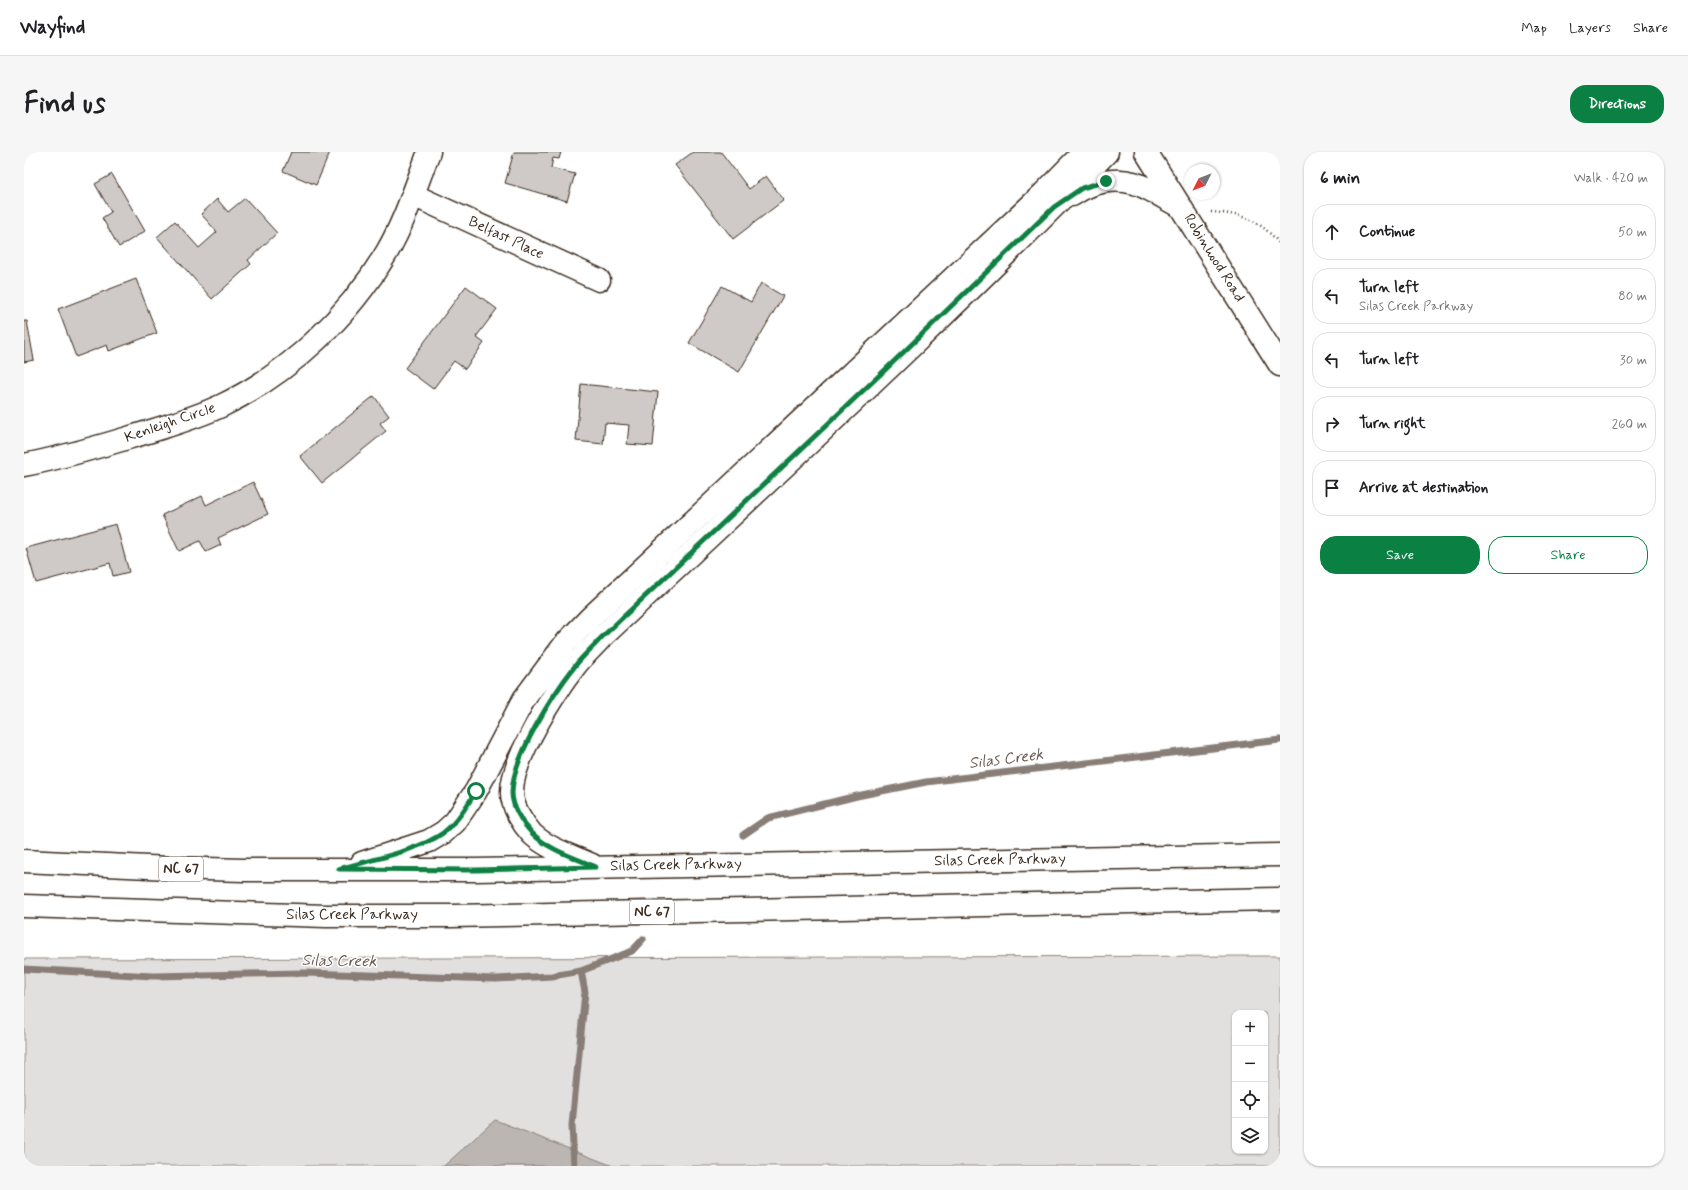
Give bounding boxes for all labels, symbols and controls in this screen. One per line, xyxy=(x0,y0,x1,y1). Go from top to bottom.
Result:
text: Wayfind xyxy=(20,15,85,40)
text: Map xyxy=(1521,19,1547,37)
text: Layers xyxy=(1569,19,1611,37)
text: Share xyxy=(1633,19,1668,37)
button: Directions xyxy=(1570,85,1664,123)
text: Find us xyxy=(24,86,105,123)
north arrow xyxy=(1184,164,1220,200)
text: 6 min xyxy=(1320,167,1360,189)
text: Walk · 420 m xyxy=(1574,170,1648,187)
route end xyxy=(1097,172,1115,190)
street label: Robinhood Road xyxy=(1179,210,1249,306)
street label: Belfast Place xyxy=(465,212,547,264)
icon: ahead xyxy=(1321,221,1343,243)
text: Continue xyxy=(1359,222,1415,242)
text: 50 m xyxy=(1618,224,1647,241)
text: Turn left xyxy=(1359,278,1419,298)
icon: left xyxy=(1321,285,1343,307)
text: 80 m xyxy=(1618,288,1647,305)
text: Silas Creek Parkway xyxy=(1359,298,1473,315)
icon: left xyxy=(1321,349,1343,371)
text: Turn left xyxy=(1359,350,1419,370)
text: 30 m xyxy=(1620,352,1647,369)
street label: Kenleigh Circle xyxy=(122,398,218,448)
icon: right xyxy=(1321,413,1343,435)
text: Turn right xyxy=(1359,414,1426,434)
text: 260 m xyxy=(1612,416,1647,433)
icon: arrive xyxy=(1321,477,1343,499)
text: Arrive at destination xyxy=(1359,478,1488,498)
button: Save xyxy=(1320,536,1480,574)
button: Share xyxy=(1488,536,1648,574)
water label: Silas Creek xyxy=(968,744,1044,774)
route start xyxy=(467,782,485,800)
street label: Silas Creek Parkway xyxy=(934,849,1066,871)
street label: Silas Creek Parkway xyxy=(610,854,742,876)
road number: NC 67 xyxy=(159,857,203,881)
road number: NC 67 xyxy=(630,900,674,924)
street label: Silas Creek Parkway xyxy=(286,905,418,925)
water label: Silas Creek xyxy=(301,950,377,972)
map controls xyxy=(1232,1010,1268,1154)
button: + xyxy=(1232,1010,1268,1046)
button: − xyxy=(1232,1046,1268,1082)
button: locate xyxy=(1232,1082,1268,1118)
button: layers xyxy=(1232,1118,1268,1154)

